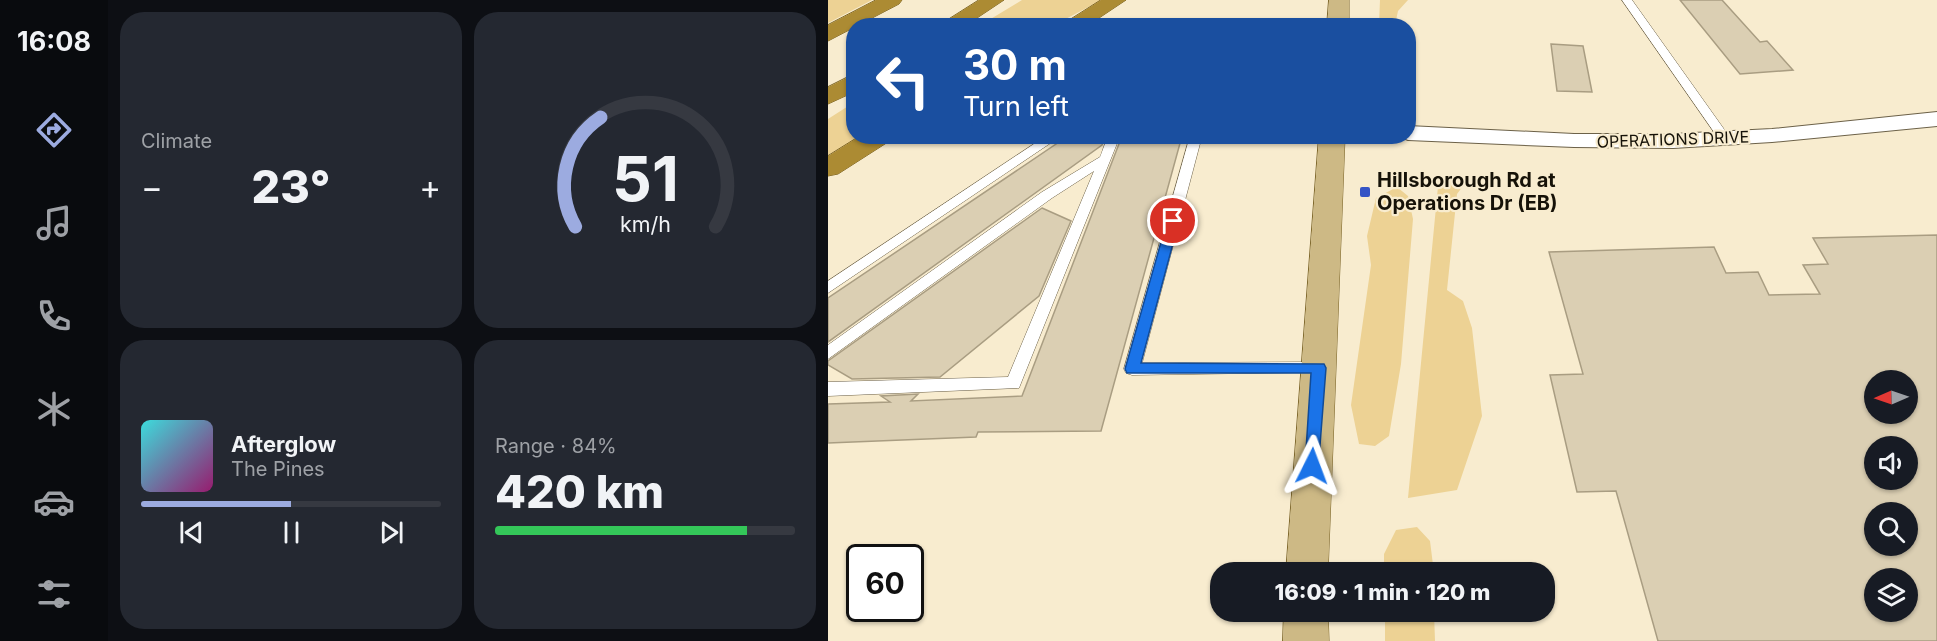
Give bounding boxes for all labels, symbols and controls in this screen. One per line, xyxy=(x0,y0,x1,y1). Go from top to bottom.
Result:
text: 16:08 xyxy=(17,25,91,58)
text: 30 m xyxy=(963,39,1067,90)
icon: left xyxy=(864,42,942,120)
text: Turn left xyxy=(963,90,1069,123)
icon: directions xyxy=(33,109,75,151)
street label: OPERATIONS DRIVE xyxy=(1596,126,1750,152)
text: Climate xyxy=(141,129,212,153)
text: 51 xyxy=(612,141,678,216)
text: 23° xyxy=(252,159,330,214)
text: − xyxy=(141,167,163,207)
text: + xyxy=(419,167,441,207)
place label: Hillsborough Rd at Operations Dr (EB) xyxy=(1377,168,1558,215)
marker: Hillsborough Rd at Operations Dr (EB) xyxy=(1358,185,1372,199)
pin xyxy=(1147,195,1198,246)
icon: music xyxy=(33,202,75,244)
icon: arrive xyxy=(1156,204,1189,237)
text: km/h xyxy=(620,211,670,237)
icon: phone xyxy=(33,295,75,337)
north arrow xyxy=(1864,370,1918,424)
map controls xyxy=(1864,370,1918,622)
icon: climate xyxy=(33,388,75,430)
text: Afterglow xyxy=(231,431,336,457)
text: Range · 84% xyxy=(495,434,617,458)
position arrow xyxy=(1280,434,1344,498)
button: sound xyxy=(1864,436,1918,490)
text: The Pines xyxy=(231,457,325,481)
text: 420 km xyxy=(495,464,664,519)
icon: car xyxy=(33,481,75,523)
button: search xyxy=(1864,502,1918,556)
icon: previous xyxy=(175,516,208,549)
icon: pause xyxy=(275,516,308,549)
icon: next xyxy=(375,516,408,549)
speed limit sign: 60 xyxy=(846,544,924,622)
button: layers xyxy=(1864,568,1918,622)
icon: filters xyxy=(33,573,75,615)
text: 16:09 · 1 min · 120 m xyxy=(1275,579,1490,605)

